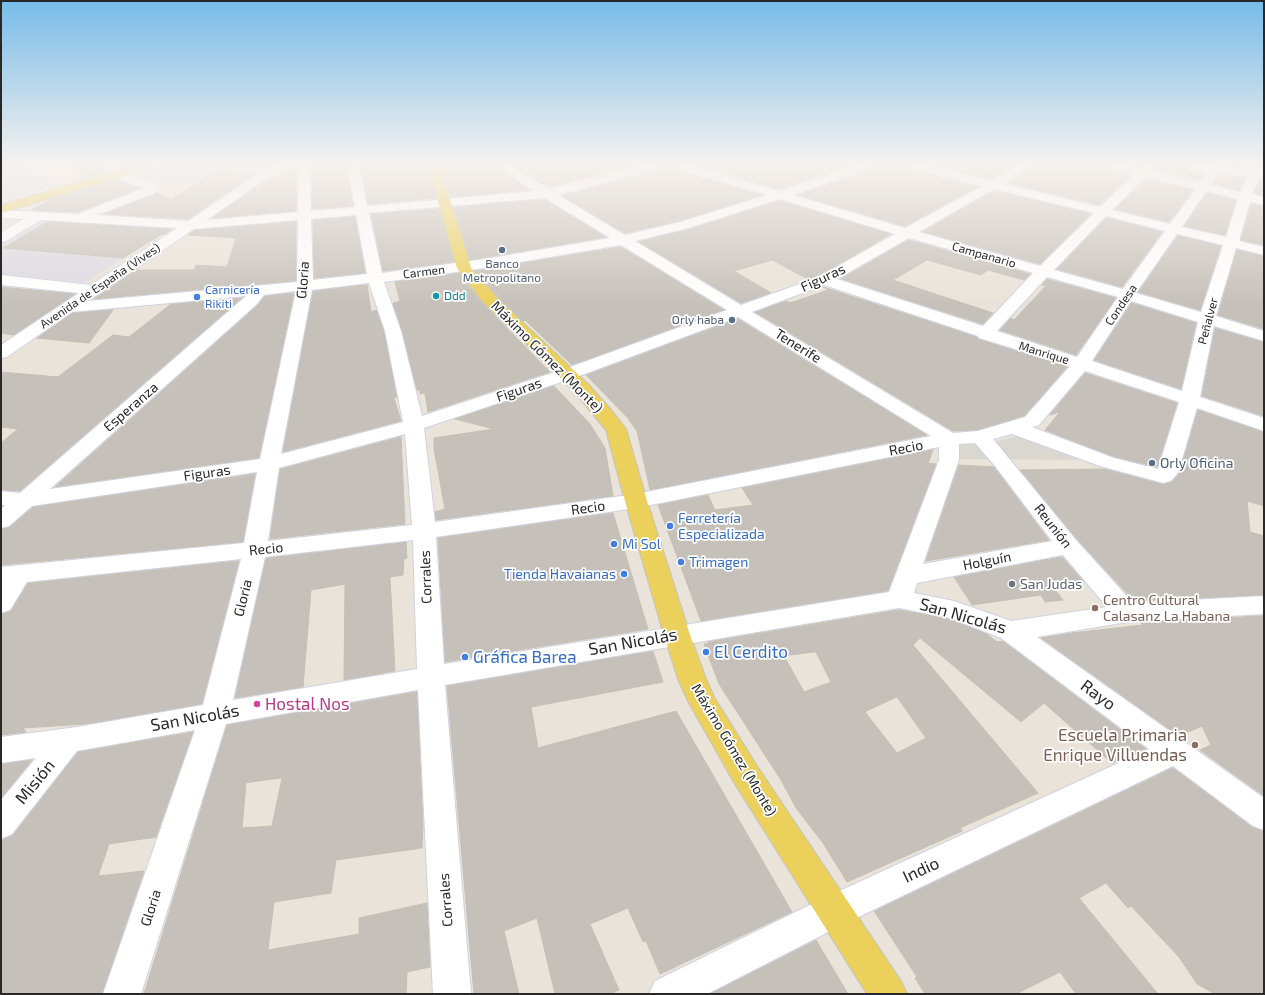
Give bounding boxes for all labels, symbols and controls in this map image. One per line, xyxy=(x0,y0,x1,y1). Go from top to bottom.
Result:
street label: Campanario xyxy=(950,239,1018,271)
street label: Avenida de España (Vives) xyxy=(37,240,163,332)
marker: Banco Metropolitano xyxy=(497,245,507,255)
place label: Banco Metropolitano xyxy=(463,257,541,285)
street label: Figuras xyxy=(798,260,848,296)
street label: Gloria xyxy=(293,261,313,299)
street label: Carmen xyxy=(402,262,446,282)
street label: Condesa xyxy=(1102,282,1140,328)
place label: Carnicería Rikiti xyxy=(205,283,260,311)
place label: Ddd xyxy=(444,289,466,303)
marker: Ddd xyxy=(431,291,441,301)
marker: Carnicería Rikiti xyxy=(192,292,202,302)
street label: Peñalver xyxy=(1195,296,1221,346)
street label: Máximo Gómez (Monte) xyxy=(488,298,606,416)
place label: Orly haba xyxy=(672,313,724,327)
marker: Orly haba xyxy=(727,315,737,325)
street label: Tenerife xyxy=(772,325,824,367)
street label: Manrique xyxy=(1017,339,1071,367)
street label: Figuras xyxy=(494,374,544,406)
street label: Esperanza xyxy=(100,379,162,435)
street label: Recio xyxy=(888,436,924,460)
place label: Orly Oficina xyxy=(1160,455,1233,471)
marker: Orly Oficina xyxy=(1147,458,1157,468)
street label: Figuras xyxy=(182,461,232,485)
street label: Recio xyxy=(570,497,606,519)
street label: Reunión xyxy=(1030,500,1076,552)
place label: Ferretería Especializada xyxy=(678,510,765,542)
marker: Ferretería Especializada xyxy=(665,521,675,531)
place label: Mi Sol xyxy=(622,536,661,552)
street label: Recio xyxy=(248,539,284,559)
marker: Mi Sol xyxy=(609,539,619,549)
street label: Holguín xyxy=(961,548,1013,574)
street label: Corrales xyxy=(417,550,435,604)
place label: Trimagen xyxy=(689,554,748,570)
marker: Trimagen xyxy=(676,557,686,567)
place label: Tienda Havaianas xyxy=(504,566,616,582)
marker: Tienda Havaianas xyxy=(619,569,629,579)
place label: San Judas xyxy=(1020,576,1082,592)
street label: Gloria xyxy=(230,578,256,618)
marker: San Judas xyxy=(1007,579,1017,589)
place label: Centro Cultural Calasanz La Habana xyxy=(1103,592,1230,624)
street label: San Nicolás xyxy=(917,594,1009,638)
marker: Centro Cultural Calasanz La Habana xyxy=(1090,603,1100,613)
street label: San Nicolás xyxy=(587,624,679,660)
place label: El Cerdito xyxy=(714,642,788,662)
place label: Gráfica Barea xyxy=(473,647,576,667)
marker: El Cerdito xyxy=(701,647,711,657)
marker: Gráfica Barea xyxy=(460,652,470,662)
street label: Rayo xyxy=(1076,675,1120,715)
street label: Máximo Gómez (Monte) xyxy=(688,681,780,819)
place label: Hostal Nos xyxy=(265,694,350,714)
marker: Hostal Nos xyxy=(252,699,262,709)
street label: San Nicolás xyxy=(149,700,241,736)
place label: Escuela Primaria Enrique Villuendas xyxy=(1043,725,1187,765)
marker: Escuela Primaria Enrique Villuendas xyxy=(1190,740,1200,750)
street label: Misión xyxy=(11,756,59,808)
street label: Indio xyxy=(899,853,943,887)
street label: Corrales xyxy=(436,873,456,927)
street label: Gloria xyxy=(137,887,165,929)

